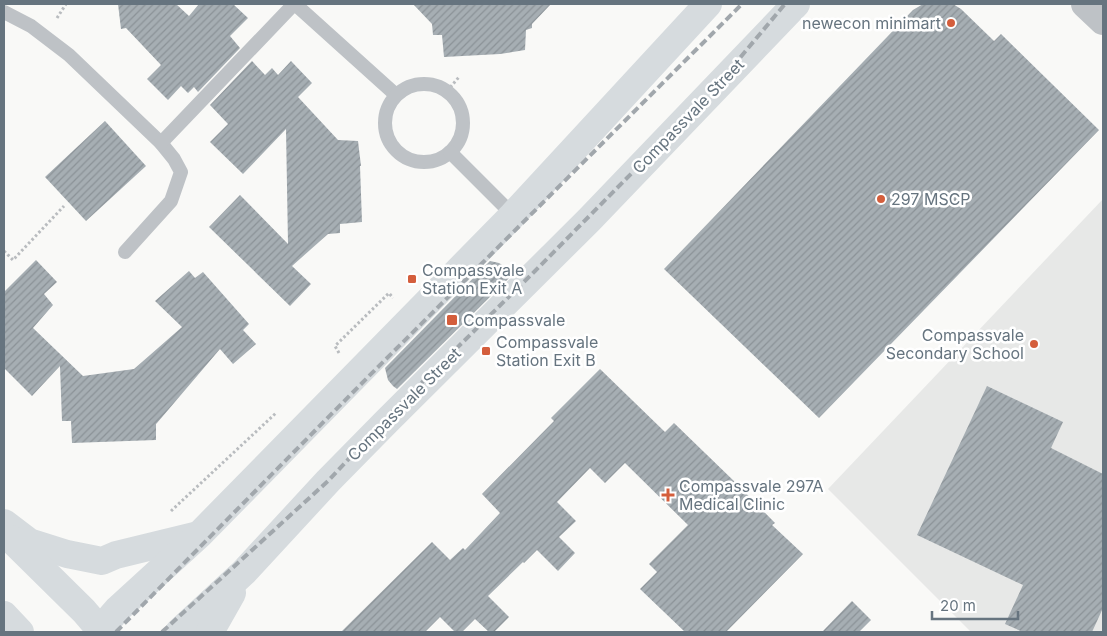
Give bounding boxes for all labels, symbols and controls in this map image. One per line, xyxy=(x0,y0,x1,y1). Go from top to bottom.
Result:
place label: newecon minimart xyxy=(802,13,941,33)
marker: newecon minimart xyxy=(945,17,957,29)
street label: Compassvale Street xyxy=(628,54,748,178)
place label: 297 MSCP xyxy=(891,189,971,209)
marker: 297 MSCP xyxy=(875,193,887,205)
place label: Compassvale Station Exit A xyxy=(422,260,524,298)
marker: Compassvale Station Exit A xyxy=(406,273,418,285)
place label: Compassvale xyxy=(463,310,565,330)
marker: Compassvale xyxy=(445,313,459,327)
place label: Compassvale Secondary School xyxy=(886,325,1024,363)
place label: Compassvale Station Exit B xyxy=(496,332,598,370)
marker: Compassvale Secondary School xyxy=(1028,338,1040,350)
street label: Compassvale Street xyxy=(343,343,465,465)
marker: Compassvale Station Exit B xyxy=(480,345,492,357)
place label: Compassvale 297A Medical Clinic xyxy=(679,476,823,514)
marker: Compassvale 297A Medical Clinic xyxy=(661,488,675,502)
scale bar xyxy=(932,588,1018,620)
text: 20 m xyxy=(940,596,976,615)

